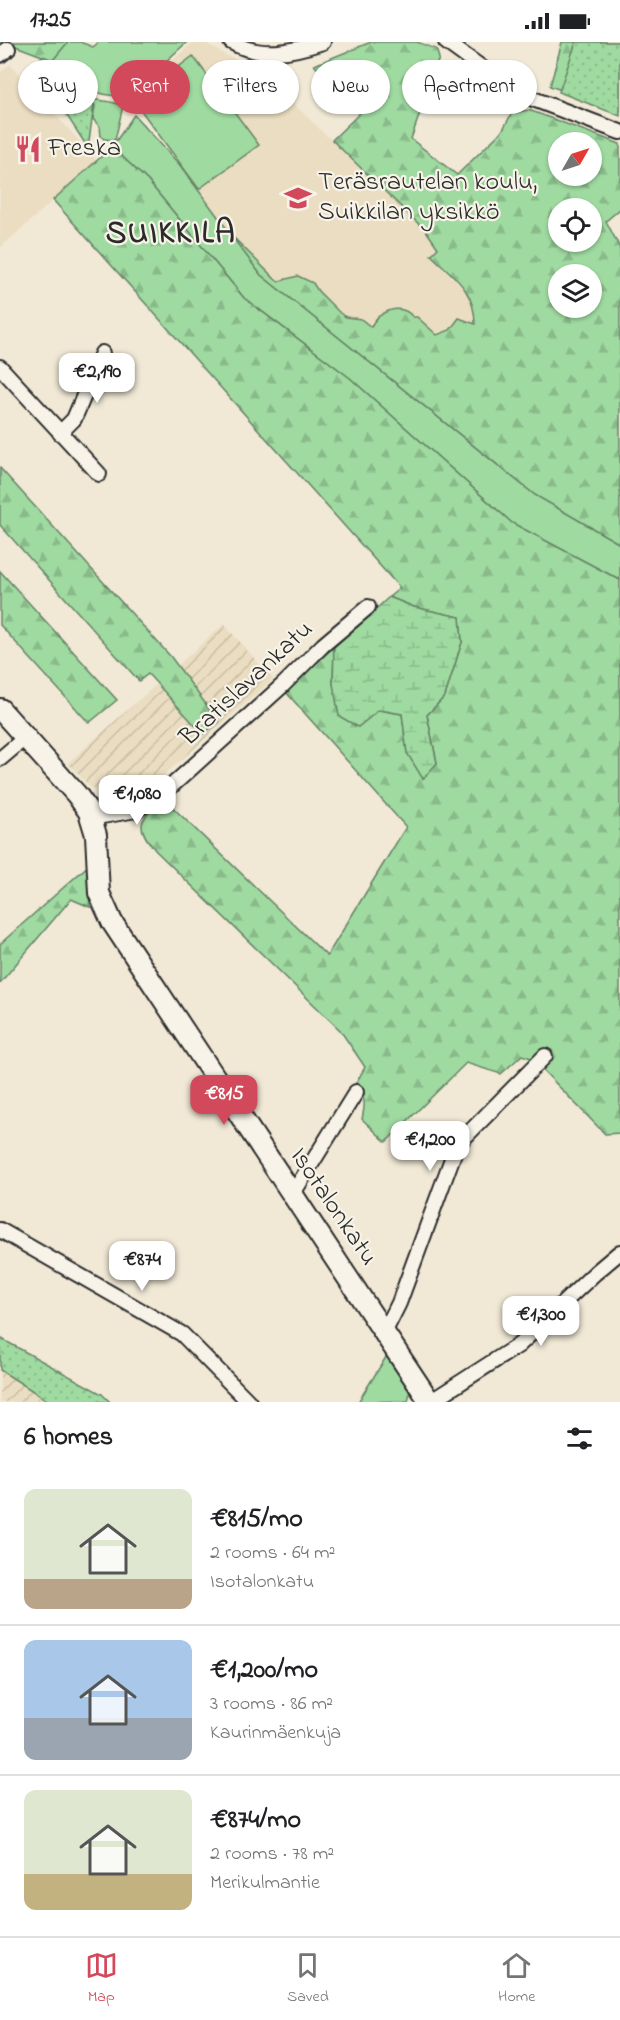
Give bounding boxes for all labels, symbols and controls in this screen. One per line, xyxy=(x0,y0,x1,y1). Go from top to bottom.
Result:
text: 17:25 xyxy=(30,5,71,37)
chip: Buy xyxy=(18,60,98,114)
chip: Rent xyxy=(110,60,190,114)
chip: Filters xyxy=(202,60,299,114)
chip: New xyxy=(311,60,390,114)
chip: Apartment xyxy=(402,60,537,114)
place label: Freska xyxy=(47,130,121,168)
north arrow xyxy=(548,132,602,186)
map controls xyxy=(548,132,602,318)
restaurant icon: Freska xyxy=(13,134,43,164)
place label: Teräsrautelan koulu, Suikkilan yksikkö xyxy=(318,164,537,232)
school or university icon: Teräsrautelan koulu, Suikkilan yksikkö xyxy=(283,183,313,213)
button: locate xyxy=(548,198,602,252)
district label: SUIKKILA xyxy=(106,211,236,258)
button: layers xyxy=(548,264,602,318)
pin: €2,190 xyxy=(48,353,146,404)
text: €2,190 xyxy=(73,358,121,387)
street label: Bratislavankatu xyxy=(171,612,322,757)
pin: €1,080 xyxy=(88,775,186,826)
text: €1,080 xyxy=(113,780,161,809)
pin: €815 xyxy=(188,1075,260,1126)
text: €815 xyxy=(204,1080,244,1109)
pin: €1,200 xyxy=(381,1121,479,1172)
text: €1,200 xyxy=(405,1126,455,1155)
street label: Isotalonkatu xyxy=(279,1140,387,1274)
pin: €874 xyxy=(106,1241,178,1292)
text: €874 xyxy=(123,1246,161,1275)
pin: €1,300 xyxy=(492,1296,590,1347)
text: €1,300 xyxy=(516,1301,566,1330)
text: 6 homes xyxy=(24,1419,113,1457)
icon: filters xyxy=(563,1422,596,1455)
text: €815/mo xyxy=(210,1501,303,1539)
icon: home xyxy=(72,1513,144,1585)
text: 2 rooms · 64 m² xyxy=(210,1539,335,1568)
text: Isotalonkatu xyxy=(210,1568,314,1597)
text: €1,200/mo xyxy=(210,1652,318,1690)
icon: home xyxy=(72,1664,144,1736)
text: 3 rooms · 86 m² xyxy=(210,1690,333,1719)
text: Kaurinmäenkuja xyxy=(210,1719,341,1748)
text: €874/mo xyxy=(210,1802,301,1840)
icon: home xyxy=(72,1814,144,1886)
text: 2 rooms · 78 m² xyxy=(210,1840,334,1869)
text: Merikulmantie xyxy=(210,1869,320,1898)
tab: Map xyxy=(85,1949,118,2009)
tab: Saved xyxy=(287,1949,329,2009)
tab: Home xyxy=(498,1949,535,2009)

